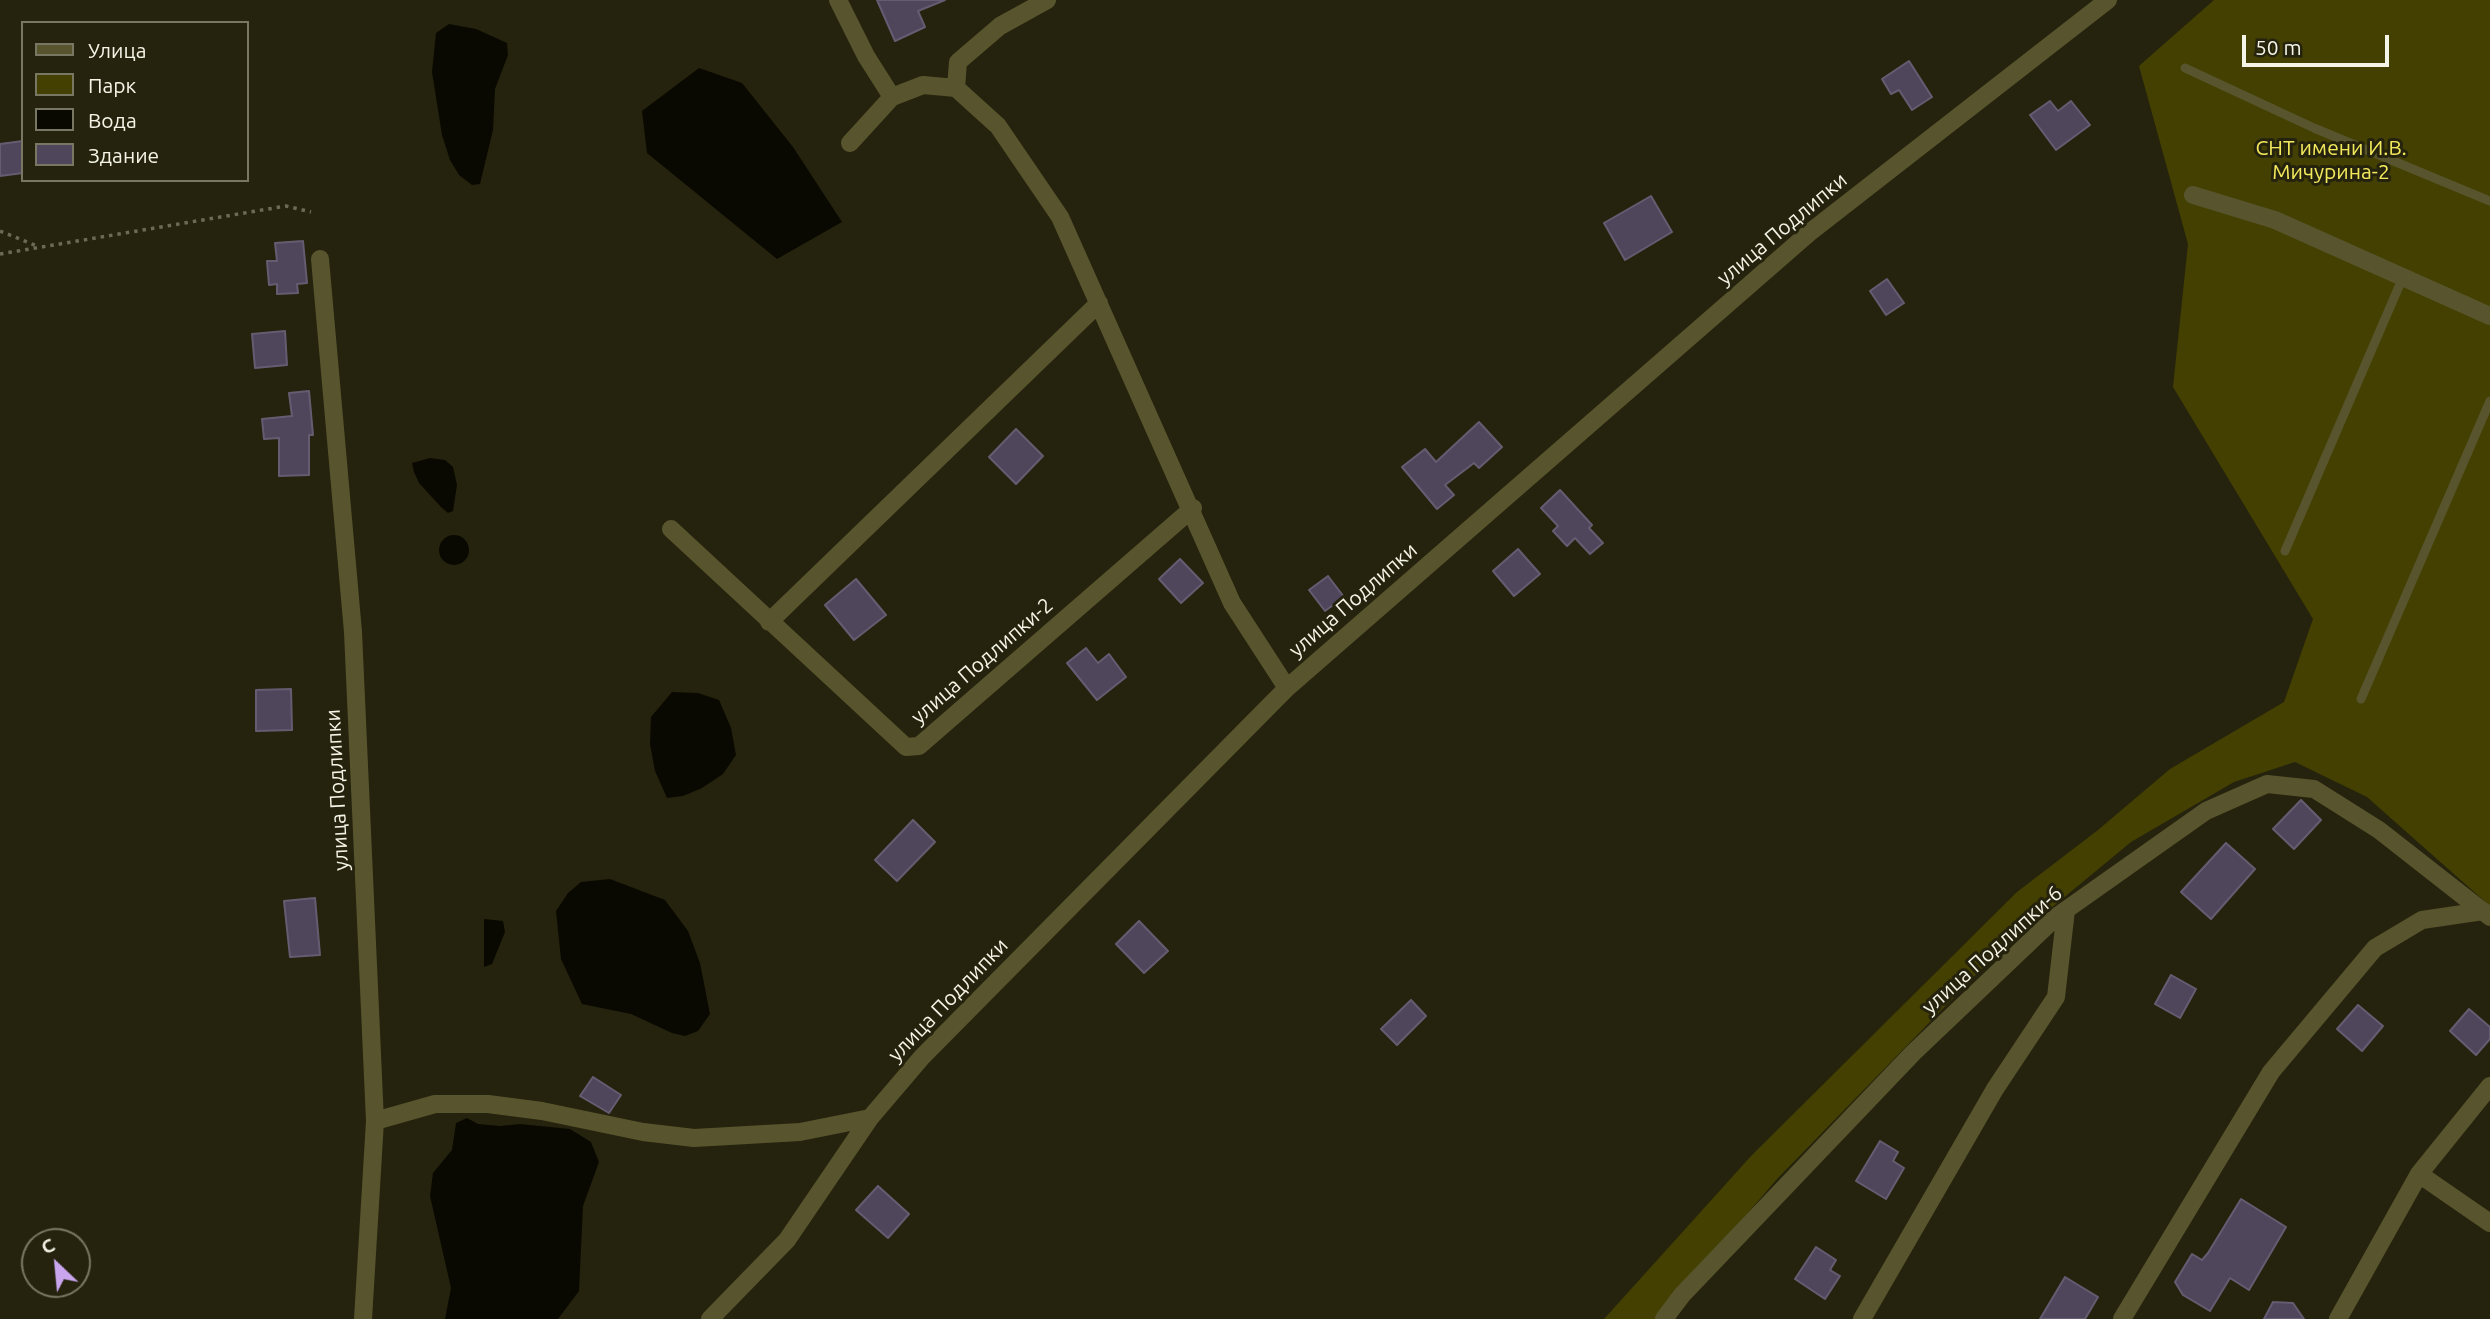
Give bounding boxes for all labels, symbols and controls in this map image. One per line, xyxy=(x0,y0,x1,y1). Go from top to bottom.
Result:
legend xyxy=(21,21,248,182)
scale bar xyxy=(2245,21,2392,65)
text: 50 m xyxy=(2255,35,2302,59)
text: Улица xyxy=(88,38,146,62)
text: Парк xyxy=(88,73,136,97)
text: Вода xyxy=(88,108,137,132)
park label: СНТ имени И.В. Мичурина-2 xyxy=(2255,135,2407,185)
text: Здание xyxy=(88,143,159,167)
street label: улица Подлипки xyxy=(1712,167,1852,291)
street label: улица Подлипки xyxy=(1284,537,1422,663)
street label: улица Подлипки-2 xyxy=(906,593,1058,729)
street label: улица Подлипки xyxy=(320,709,354,871)
street label: улица Подлипки-6 xyxy=(1917,881,2067,1019)
street label: улица Подлипки xyxy=(883,933,1013,1067)
north arrow xyxy=(21,1228,91,1298)
text: С xyxy=(37,1233,58,1258)

